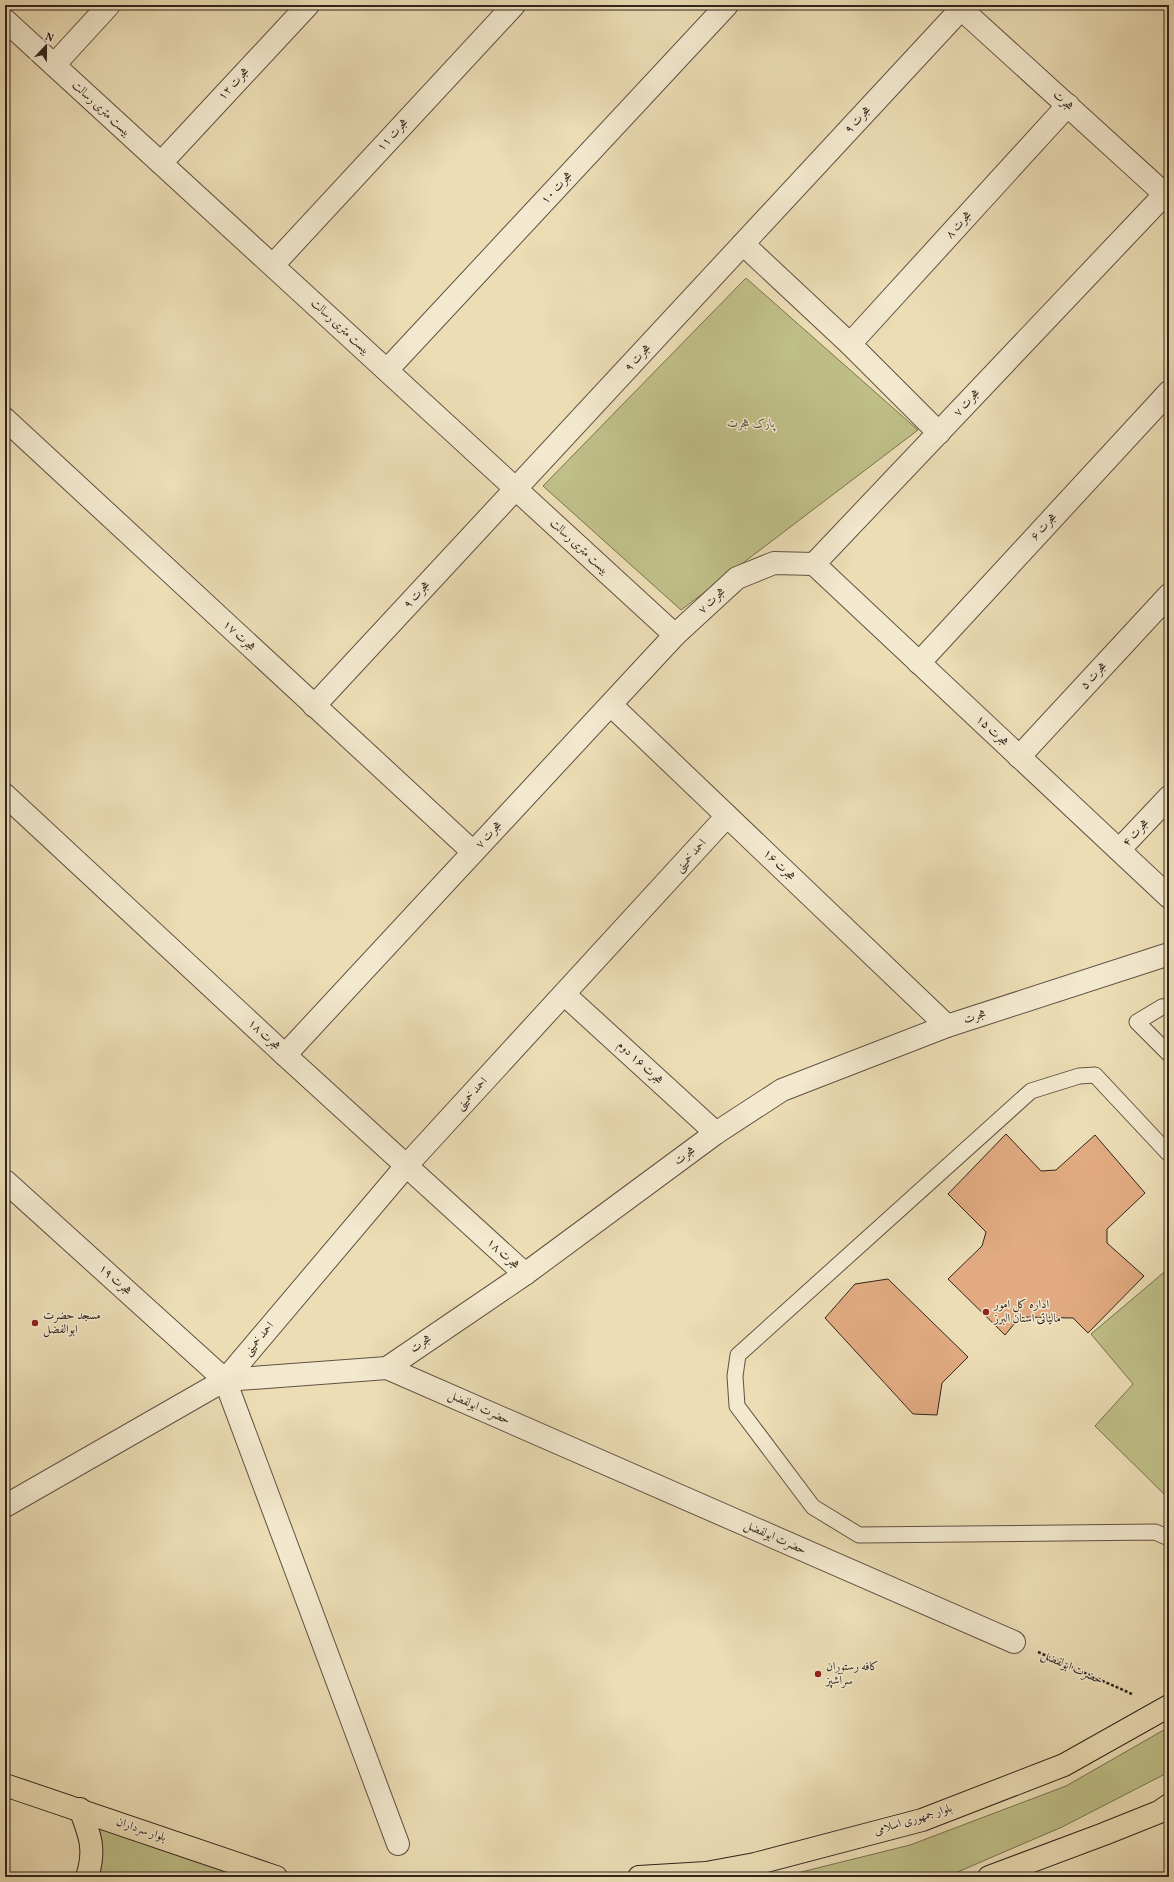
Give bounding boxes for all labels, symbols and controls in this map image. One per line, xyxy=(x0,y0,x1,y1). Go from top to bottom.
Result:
north arrow xyxy=(26,26,66,66)
text: N xyxy=(43,30,56,47)
street label: هجرت ۱۲ xyxy=(215,64,253,104)
street label: بیست متری رسالت xyxy=(68,77,134,141)
street label: هجرت xyxy=(1049,87,1077,115)
street label: هجرت ۹ xyxy=(841,103,875,137)
street label: هجرت ۱۱ xyxy=(374,115,412,155)
street label: هجرت ۱۰ xyxy=(538,168,576,208)
street label: هجرت ۸ xyxy=(942,207,976,242)
street label: بیست متری رسالت xyxy=(307,295,373,359)
street label: هجرت ۹ xyxy=(621,341,655,375)
street label: هجرت ۷ xyxy=(950,386,984,420)
park label: پارک هجرت xyxy=(727,416,777,432)
street label: هجرت ۶ xyxy=(1027,510,1061,544)
street label: بیست متری رسالت xyxy=(546,515,612,579)
street label: هجرت ۹ xyxy=(400,578,434,612)
street label: هجرت ۷ xyxy=(695,584,729,618)
street label: هجرت ۱۷ xyxy=(219,617,259,655)
street label: هجرت ۵ xyxy=(1077,659,1111,693)
street label: هجرت ۱۵ xyxy=(972,712,1012,750)
street label: هجرت ۴ xyxy=(1119,816,1153,850)
street label: هجرت ۷ xyxy=(472,818,506,852)
street label: احمد خمینی xyxy=(672,836,711,876)
street label: هجرت ۱۶ xyxy=(759,846,799,885)
street label: هجرت xyxy=(962,1006,989,1028)
street label: هجرت ۱۸ xyxy=(244,1016,284,1054)
street label: هجرت ۱۶ دوم xyxy=(612,1038,667,1090)
street label: احمد خمینی xyxy=(453,1074,492,1114)
street label: هجرت xyxy=(671,1143,699,1169)
street label: هجرت ۱۸ xyxy=(483,1235,523,1273)
street label: هجرت ۱۹ xyxy=(95,1261,135,1299)
place label: اداره کل امور مالیاتی استان البرز xyxy=(993,1297,1061,1327)
marker: اداره کل امور مالیاتی استان البرز xyxy=(981,1307,991,1317)
place label: مسجد حضرت ابوالفضل xyxy=(43,1308,101,1338)
marker: مسجد حضرت ابوالفضل xyxy=(30,1318,40,1328)
street label: احمد خمینی xyxy=(240,1318,278,1359)
street label: هجرت xyxy=(407,1331,435,1357)
street label: حضرت ابولفضل xyxy=(446,1387,513,1429)
street label: حضرت ابولفضل xyxy=(742,1517,809,1559)
street label: حضرت ابولفضل xyxy=(1039,1647,1106,1689)
place label: کافه رستوران سرآشپز xyxy=(824,1659,879,1689)
marker: کافه رستوران سرآشپز xyxy=(813,1669,823,1679)
street label: بلوار جمهوری اسلامی xyxy=(872,1801,954,1839)
street label: بلوار سرداران xyxy=(114,1814,168,1846)

